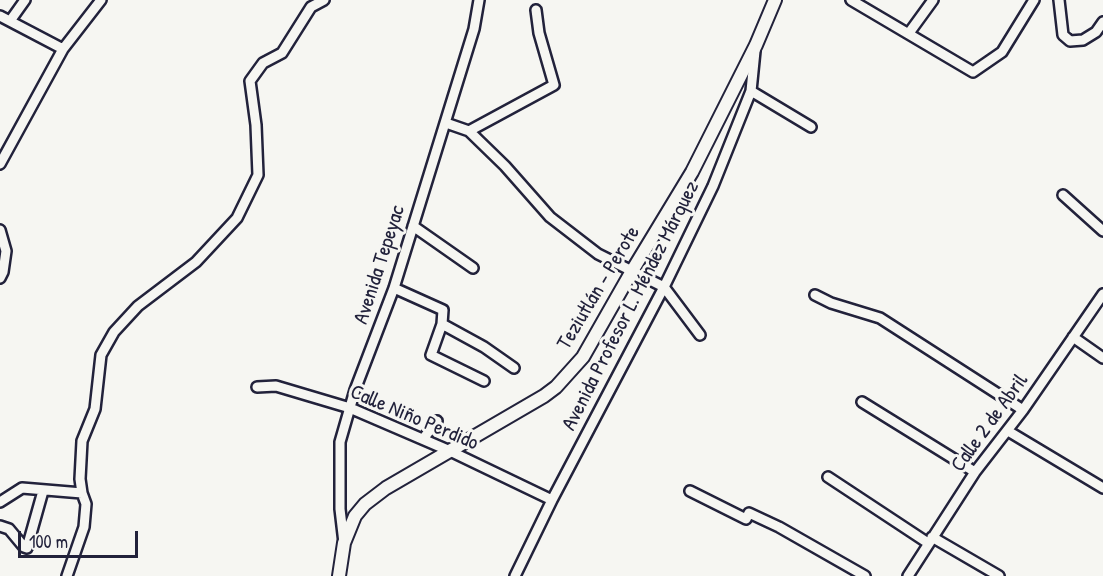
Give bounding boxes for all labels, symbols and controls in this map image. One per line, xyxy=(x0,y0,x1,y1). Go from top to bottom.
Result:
street label: Avenida Profesor L. Méndez Márquez xyxy=(557,177,705,435)
street label: Avenida Tepeyac xyxy=(349,202,411,328)
street label: Teziutlán - Perote xyxy=(552,222,646,354)
street label: Calle 2 de Abril xyxy=(946,369,1034,477)
street label: Calle Niño Perdido xyxy=(346,380,482,456)
scale bar xyxy=(21,519,141,557)
text: 100 m xyxy=(29,529,68,554)

